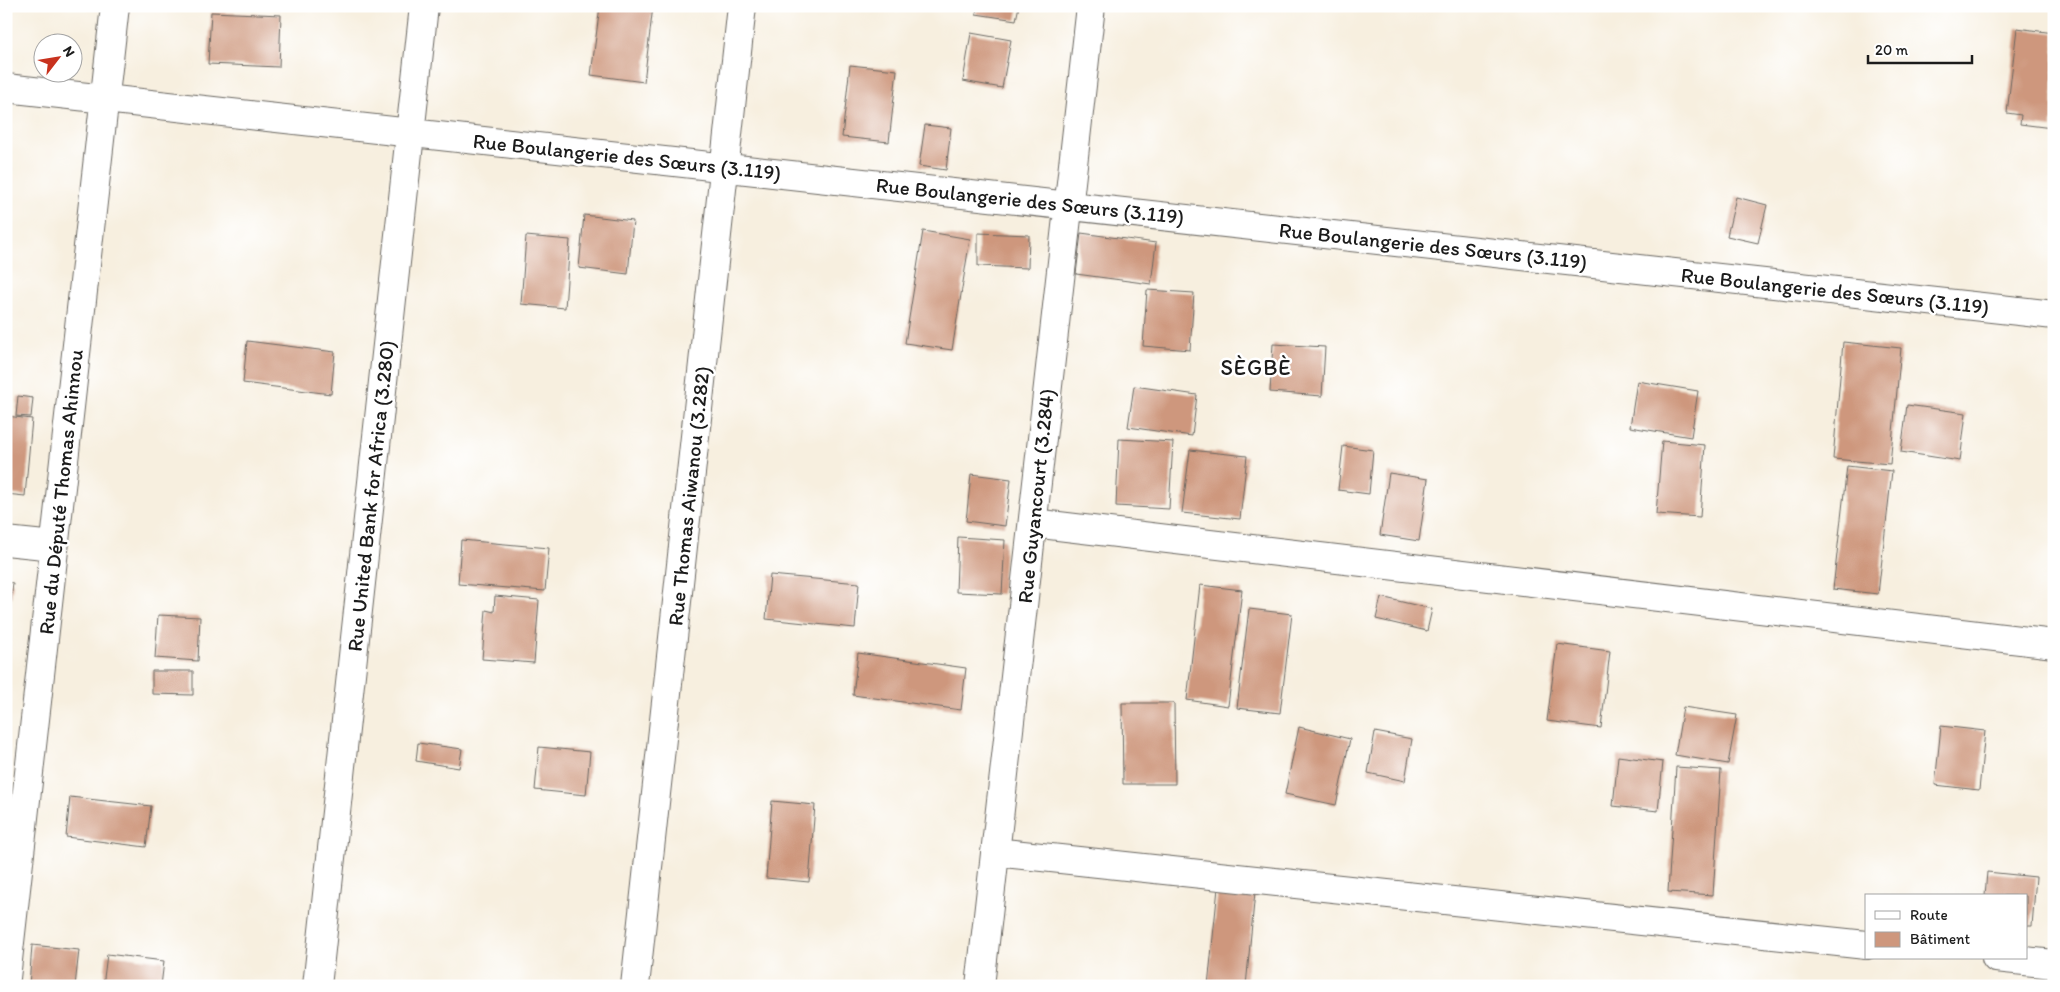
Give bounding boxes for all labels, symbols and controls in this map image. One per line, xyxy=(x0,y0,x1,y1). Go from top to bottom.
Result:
north arrow xyxy=(32,32,82,82)
scale bar xyxy=(1868,32,1971,64)
text: 20 m xyxy=(1875,41,1909,59)
text: N xyxy=(59,43,78,60)
street label: Rue Boulangerie des Sœurs (3.119) xyxy=(472,128,782,185)
street label: Rue Boulangerie des Sœurs (3.119) xyxy=(875,172,1185,229)
street label: Rue Boulangerie des Sœurs (3.119) xyxy=(1278,217,1588,274)
street label: Rue Boulangerie des Sœurs (3.119) xyxy=(1680,262,1990,319)
street label: Rue United Bank for Africa (3.280) xyxy=(342,339,399,653)
street label: Rue du Député Thomas Ahinnou xyxy=(33,348,88,636)
district label: SÈGBÈ xyxy=(1220,354,1292,381)
street label: Rue Thomas Aiwanou (3.282) xyxy=(662,365,715,627)
street label: Rue Guyancourt (3.284) xyxy=(1012,387,1059,604)
legend xyxy=(1865,894,2028,960)
text: Route xyxy=(1910,906,1948,924)
text: Bâtiment xyxy=(1910,930,1971,948)

